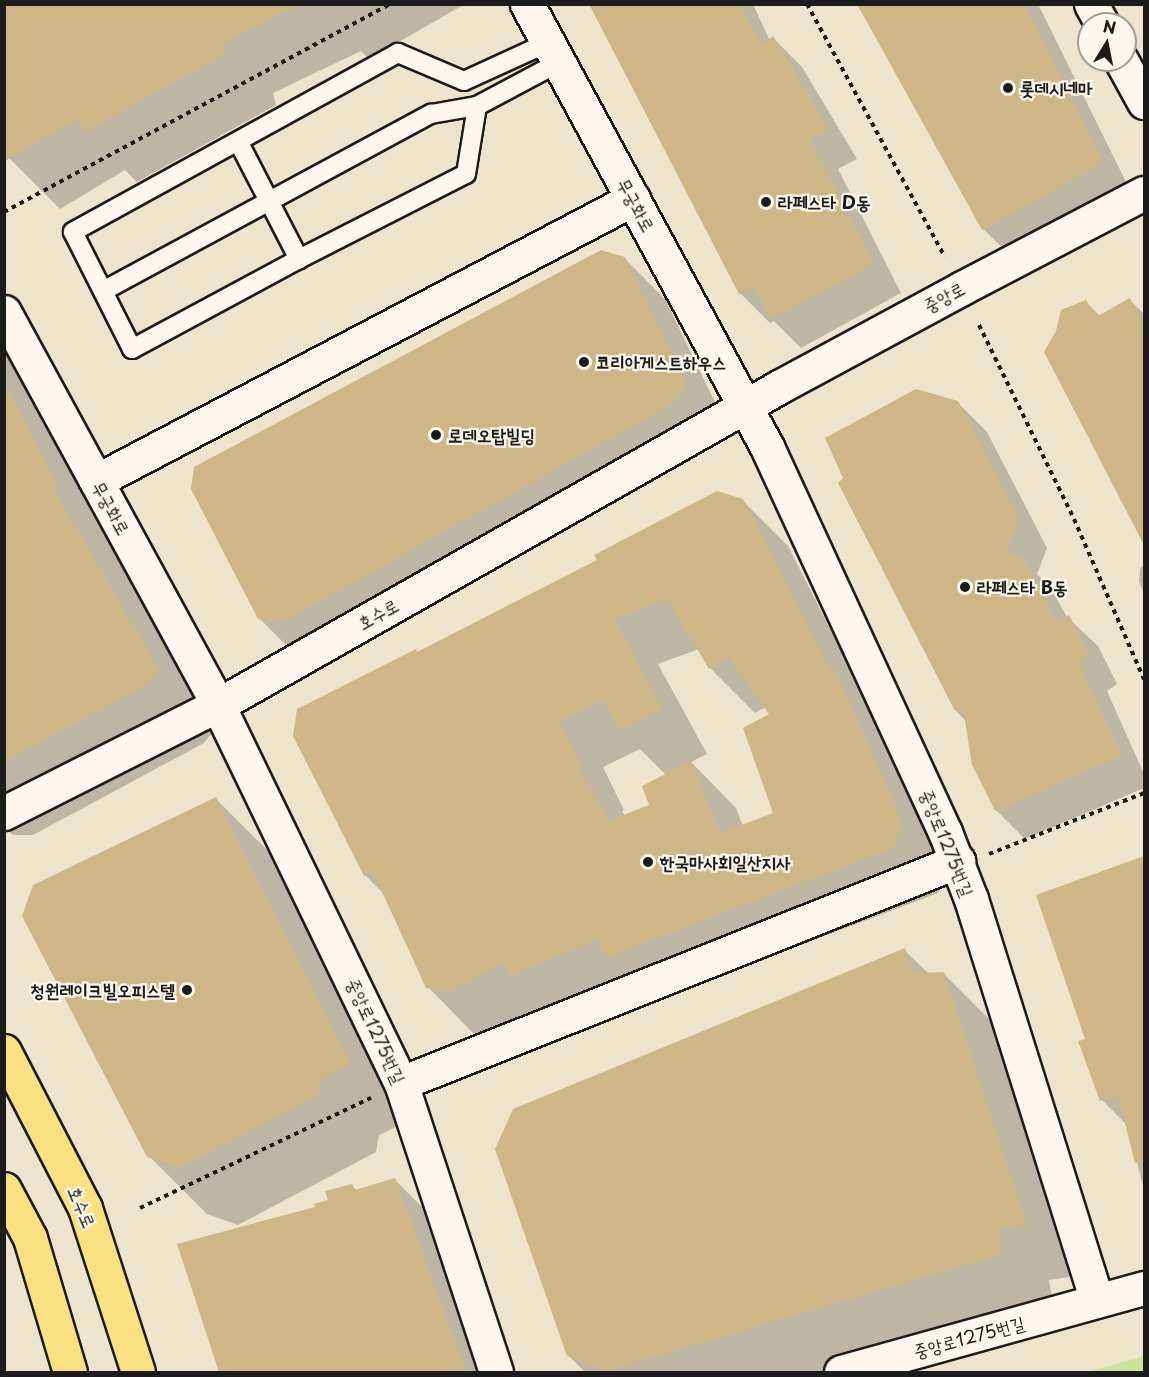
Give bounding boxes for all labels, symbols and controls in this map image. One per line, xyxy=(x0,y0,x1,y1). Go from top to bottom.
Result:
north arrow xyxy=(1077,12,1137,72)
text: N xyxy=(1101,13,1118,39)
place label: 롯데시네마 xyxy=(1020,77,1092,99)
marker: 롯데시네마 xyxy=(1001,81,1015,95)
street label: 무궁화로 xyxy=(613,174,659,236)
place label: 라페스타 D동 xyxy=(778,191,871,213)
marker: 라페스타 D동 xyxy=(759,195,773,209)
street label: 중앙로 xyxy=(920,277,968,317)
place label: 코리아게스트하우스 xyxy=(596,351,726,373)
marker: 코리아게스트하우스 xyxy=(577,355,591,369)
place label: 로데오탑빌딩 xyxy=(448,424,535,446)
marker: 로데오탑빌딩 xyxy=(429,428,443,442)
street label: 무궁화로 xyxy=(88,477,134,539)
place label: 라페스타 B동 xyxy=(977,576,1068,598)
marker: 라페스타 B동 xyxy=(958,580,972,594)
street label: 호수로 xyxy=(354,594,402,634)
street label: 중앙로1275번길 xyxy=(916,786,978,900)
place label: 한국마사회일산지사 xyxy=(660,851,790,873)
marker: 한국마사회일산지사 xyxy=(641,855,655,869)
street label: 중앙로1275번길 xyxy=(342,975,410,1087)
place label: 청원레이크빌오피스텔 xyxy=(30,979,175,1001)
marker: 청원레이크빌오피스텔 xyxy=(180,983,194,997)
street label: 호수로 xyxy=(64,1183,100,1231)
street label: 중앙로1275번길 xyxy=(911,1312,1027,1362)

